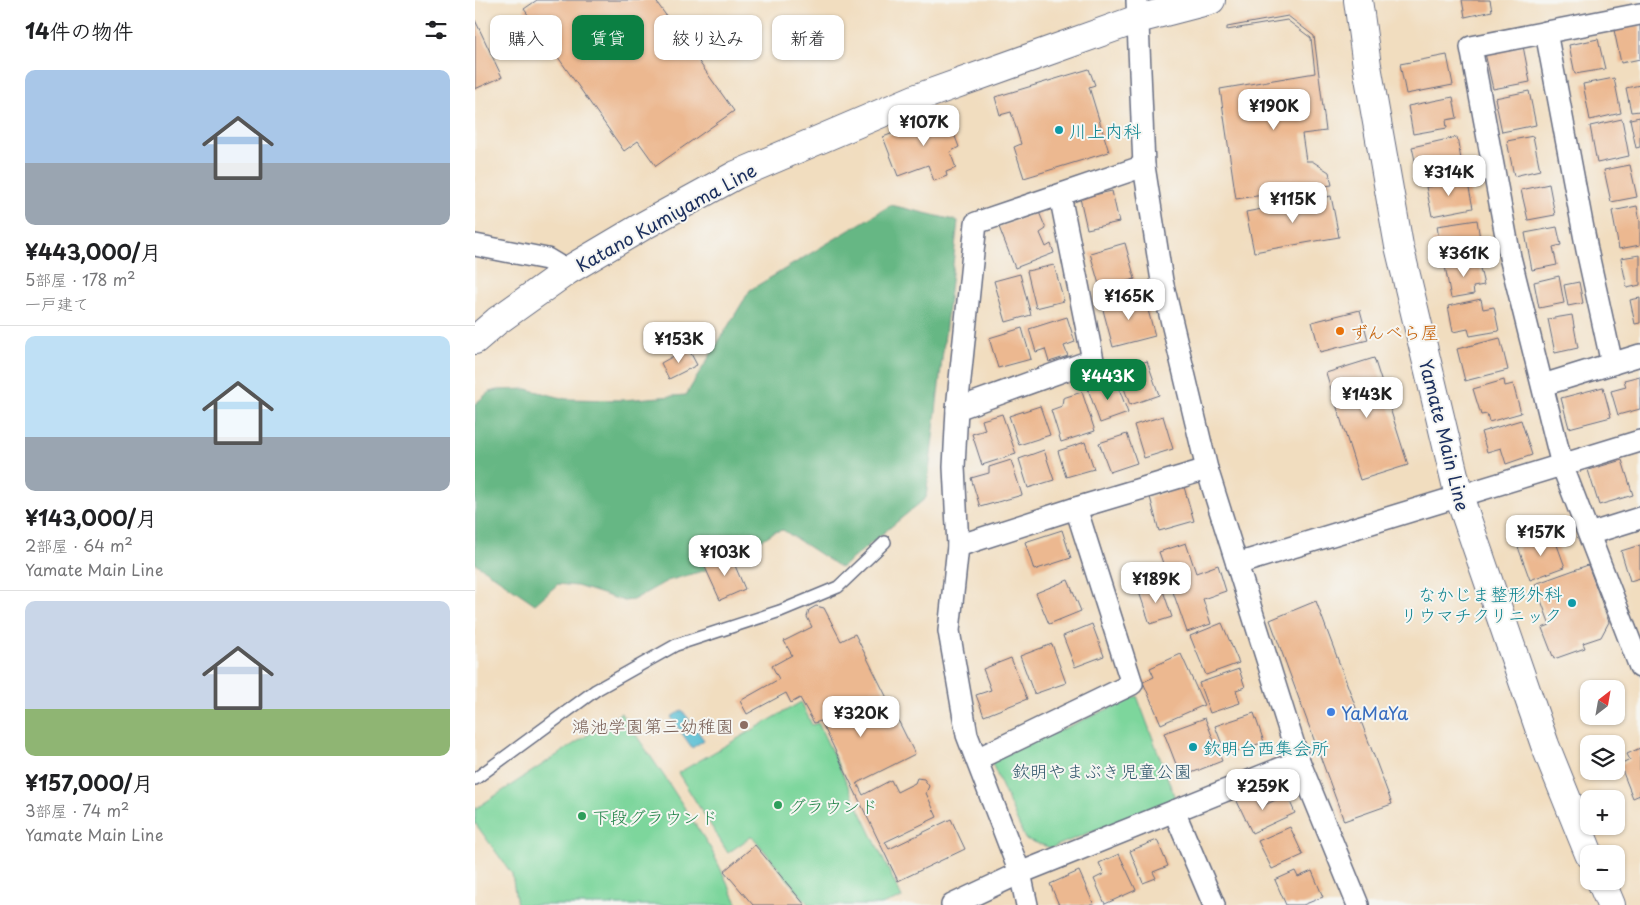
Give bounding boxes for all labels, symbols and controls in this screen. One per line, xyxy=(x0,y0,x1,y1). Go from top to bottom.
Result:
text: 14件の物件 xyxy=(25,14,133,46)
chip: 購入 xyxy=(490,15,562,60)
chip: 賃貸 xyxy=(572,15,644,60)
chip: 絞り込み xyxy=(654,15,762,60)
chip: 新着 xyxy=(772,15,844,60)
icon: filters xyxy=(422,16,450,44)
pin: ¥190K xyxy=(1239,88,1309,131)
text: ¥190K xyxy=(1249,93,1299,117)
icon: home xyxy=(193,103,283,193)
pin: ¥107K xyxy=(889,104,959,147)
text: ¥107K xyxy=(899,109,949,133)
place label: 川上内科 xyxy=(1069,117,1141,144)
marker: 川上内科 xyxy=(1053,124,1065,136)
pin: ¥314K xyxy=(1414,154,1484,197)
street label: Katano Kumiyama Line xyxy=(571,156,761,278)
text: ¥314K xyxy=(1424,159,1474,183)
pin: ¥115K xyxy=(1258,182,1328,224)
text: ¥115K xyxy=(1270,186,1316,210)
text: ¥443,000/月 xyxy=(25,235,161,267)
pin: ¥361K xyxy=(1429,236,1499,278)
text: ¥361K xyxy=(1439,240,1489,264)
text: 5部屋 · 178 m² xyxy=(25,267,135,291)
pin: ¥165K xyxy=(1094,278,1164,321)
text: ¥165K xyxy=(1104,283,1154,307)
text: 一戸建て xyxy=(25,291,89,315)
place label: ずんべら屋 xyxy=(1350,318,1439,345)
pin: ¥153K xyxy=(644,322,714,364)
marker: ずんべら屋 xyxy=(1334,325,1346,337)
text: ¥153K xyxy=(654,326,704,350)
street label: Yamate Main Line xyxy=(1413,356,1477,514)
pin: ¥443K xyxy=(1073,358,1143,401)
text: ¥443K xyxy=(1081,363,1135,387)
icon: home xyxy=(193,368,283,458)
pin: ¥143K xyxy=(1332,376,1402,419)
text: ¥143K xyxy=(1342,381,1392,405)
text: ¥143,000/月 xyxy=(25,501,157,533)
pin: ¥157K xyxy=(1506,514,1576,557)
text: ¥157K xyxy=(1517,519,1565,543)
text: 2部屋 · 64 m² xyxy=(25,533,133,557)
pin: ¥103K xyxy=(690,534,760,577)
text: ¥103K xyxy=(700,539,750,563)
text: Yamate Main Line xyxy=(25,557,164,581)
pin: ¥189K xyxy=(1121,562,1191,604)
text: ¥189K xyxy=(1132,566,1180,590)
place label: なかじま整形外科 リウマチクリニック xyxy=(1400,580,1562,628)
marker: なかじま整形外科 リウマチクリニック xyxy=(1566,597,1578,609)
icon: home xyxy=(193,633,283,723)
north arrow xyxy=(1580,680,1625,725)
map controls xyxy=(1580,680,1625,890)
pin: ¥320K xyxy=(826,696,896,738)
place label: YaMaYa xyxy=(1341,699,1409,726)
text: ¥320K xyxy=(833,700,889,724)
marker: YaMaYa xyxy=(1325,706,1337,718)
place label: 鴻池学園第三幼稚園 xyxy=(572,712,734,739)
marker: 鴻池学園第三幼稚園 xyxy=(738,719,750,731)
place label: 欽明台西集会所 xyxy=(1203,734,1329,761)
button: layers xyxy=(1580,735,1625,780)
marker: 欽明台西集会所 xyxy=(1187,741,1199,753)
park label: 欽明やまぶき児童公園 xyxy=(1012,757,1192,784)
text: ¥157,000/月 xyxy=(25,766,153,798)
pin: ¥259K xyxy=(1228,768,1298,811)
text: ¥259K xyxy=(1237,773,1289,797)
button: + xyxy=(1580,790,1625,835)
place label: グラウンド xyxy=(788,792,878,819)
text: 3部屋 · 74 m² xyxy=(25,798,129,822)
marker: グラウンド xyxy=(772,799,784,811)
place label: 下段グラウンド xyxy=(592,803,718,830)
marker: 下段グラウンド xyxy=(576,810,588,822)
text: Yamate Main Line xyxy=(25,822,164,846)
button: − xyxy=(1580,845,1625,890)

